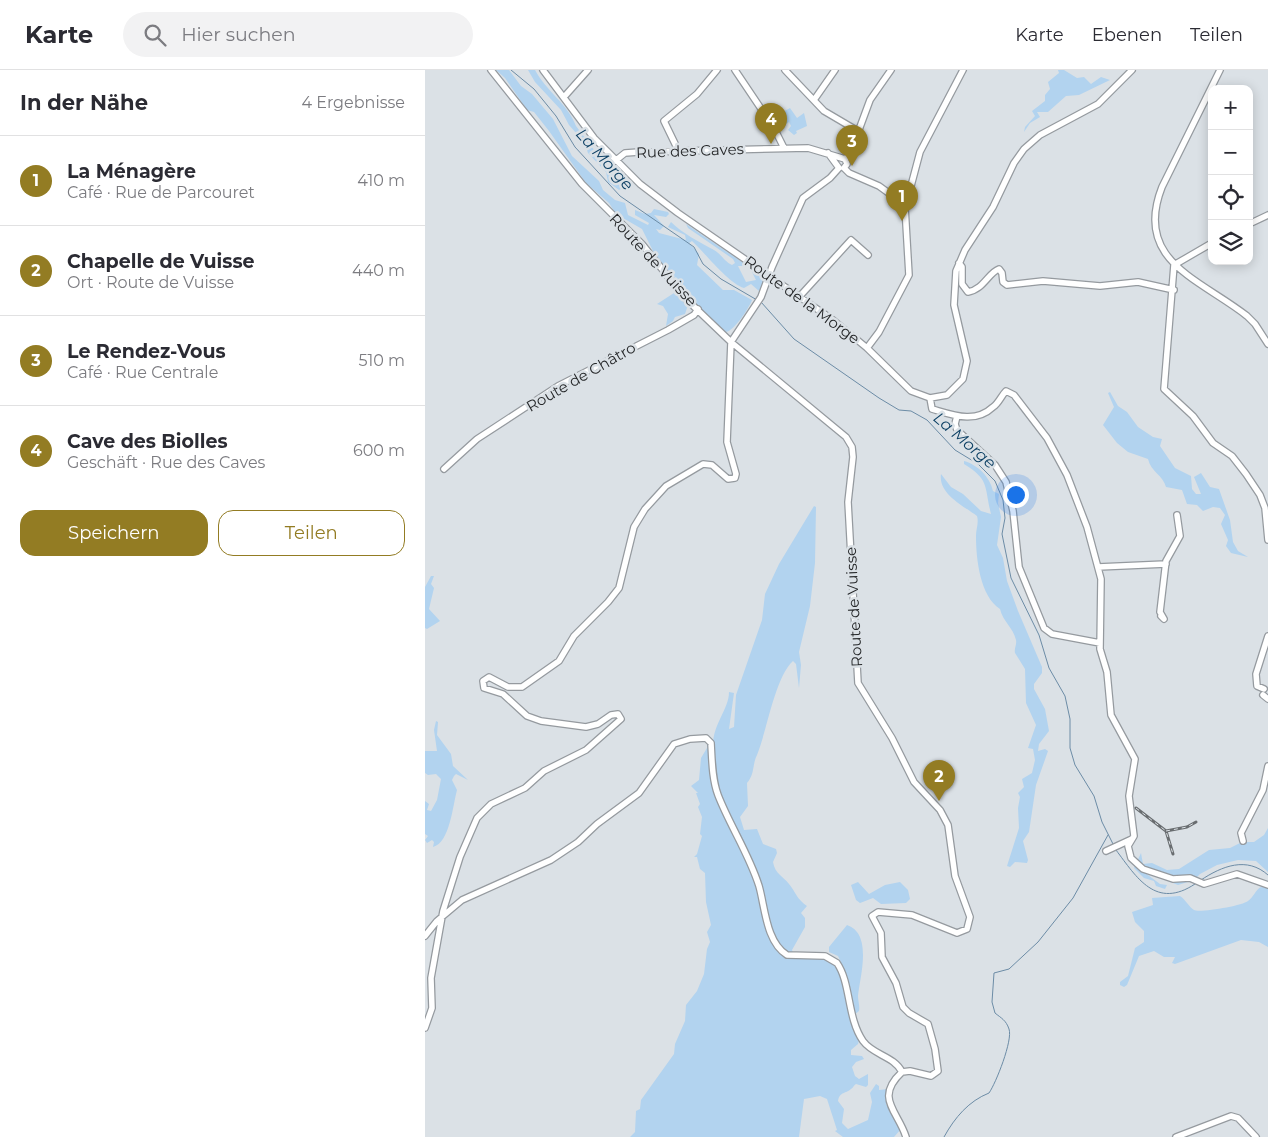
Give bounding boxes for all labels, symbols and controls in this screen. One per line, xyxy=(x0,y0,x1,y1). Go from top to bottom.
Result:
search box xyxy=(123,12,473,57)
text: Karte xyxy=(25,20,93,49)
icon: search xyxy=(141,21,169,49)
text: Hier suchen xyxy=(181,23,296,46)
text: Karte xyxy=(1015,24,1064,46)
text: Ebenen xyxy=(1092,24,1162,46)
text: Teilen xyxy=(1190,24,1243,46)
map controls xyxy=(1208,85,1253,265)
button: + xyxy=(1208,85,1253,130)
text: In der Nähe xyxy=(20,90,148,115)
text: 4 Ergebnisse xyxy=(301,93,405,112)
pin: 4 xyxy=(755,103,787,144)
water label: La Morge xyxy=(572,125,637,194)
pin: 3 xyxy=(836,125,868,166)
button: − xyxy=(1208,130,1253,175)
street label: Rue des Caves xyxy=(636,139,744,162)
text: La Ménagère xyxy=(67,160,196,183)
text: 1 xyxy=(33,171,39,190)
text: 410 m xyxy=(357,171,405,190)
button: locate xyxy=(1208,175,1253,220)
pin: 1 xyxy=(886,180,918,221)
text: Café · Rue de Parcouret xyxy=(67,183,255,202)
street label: Route de Vuisse xyxy=(605,209,701,310)
button: layers xyxy=(1208,220,1253,265)
text: Chapelle de Vuisse xyxy=(67,250,255,273)
street label: Route de la Morge xyxy=(741,251,864,348)
text: 2 xyxy=(31,261,41,280)
text: 440 m xyxy=(352,261,405,280)
text: Ort · Route de Vuisse xyxy=(67,273,234,292)
street label: Route de Châtro xyxy=(523,338,639,416)
text: Le Rendez-Vous xyxy=(67,340,226,363)
text: 3 xyxy=(31,351,41,370)
text: 510 m xyxy=(358,351,405,370)
text: Café · Rue Centrale xyxy=(67,363,218,382)
water label: La Morge xyxy=(930,408,1000,473)
text: Cave des Biolles xyxy=(67,430,227,453)
text: 4 xyxy=(30,441,42,460)
text: 600 m xyxy=(353,441,405,460)
text: Geschäft · Rue des Caves xyxy=(67,453,265,472)
your location xyxy=(1003,482,1029,508)
button: Speichern xyxy=(20,510,208,556)
button: Teilen xyxy=(218,510,405,556)
street label: Route de Vuisse xyxy=(841,547,866,667)
pin: 2 xyxy=(923,760,955,801)

